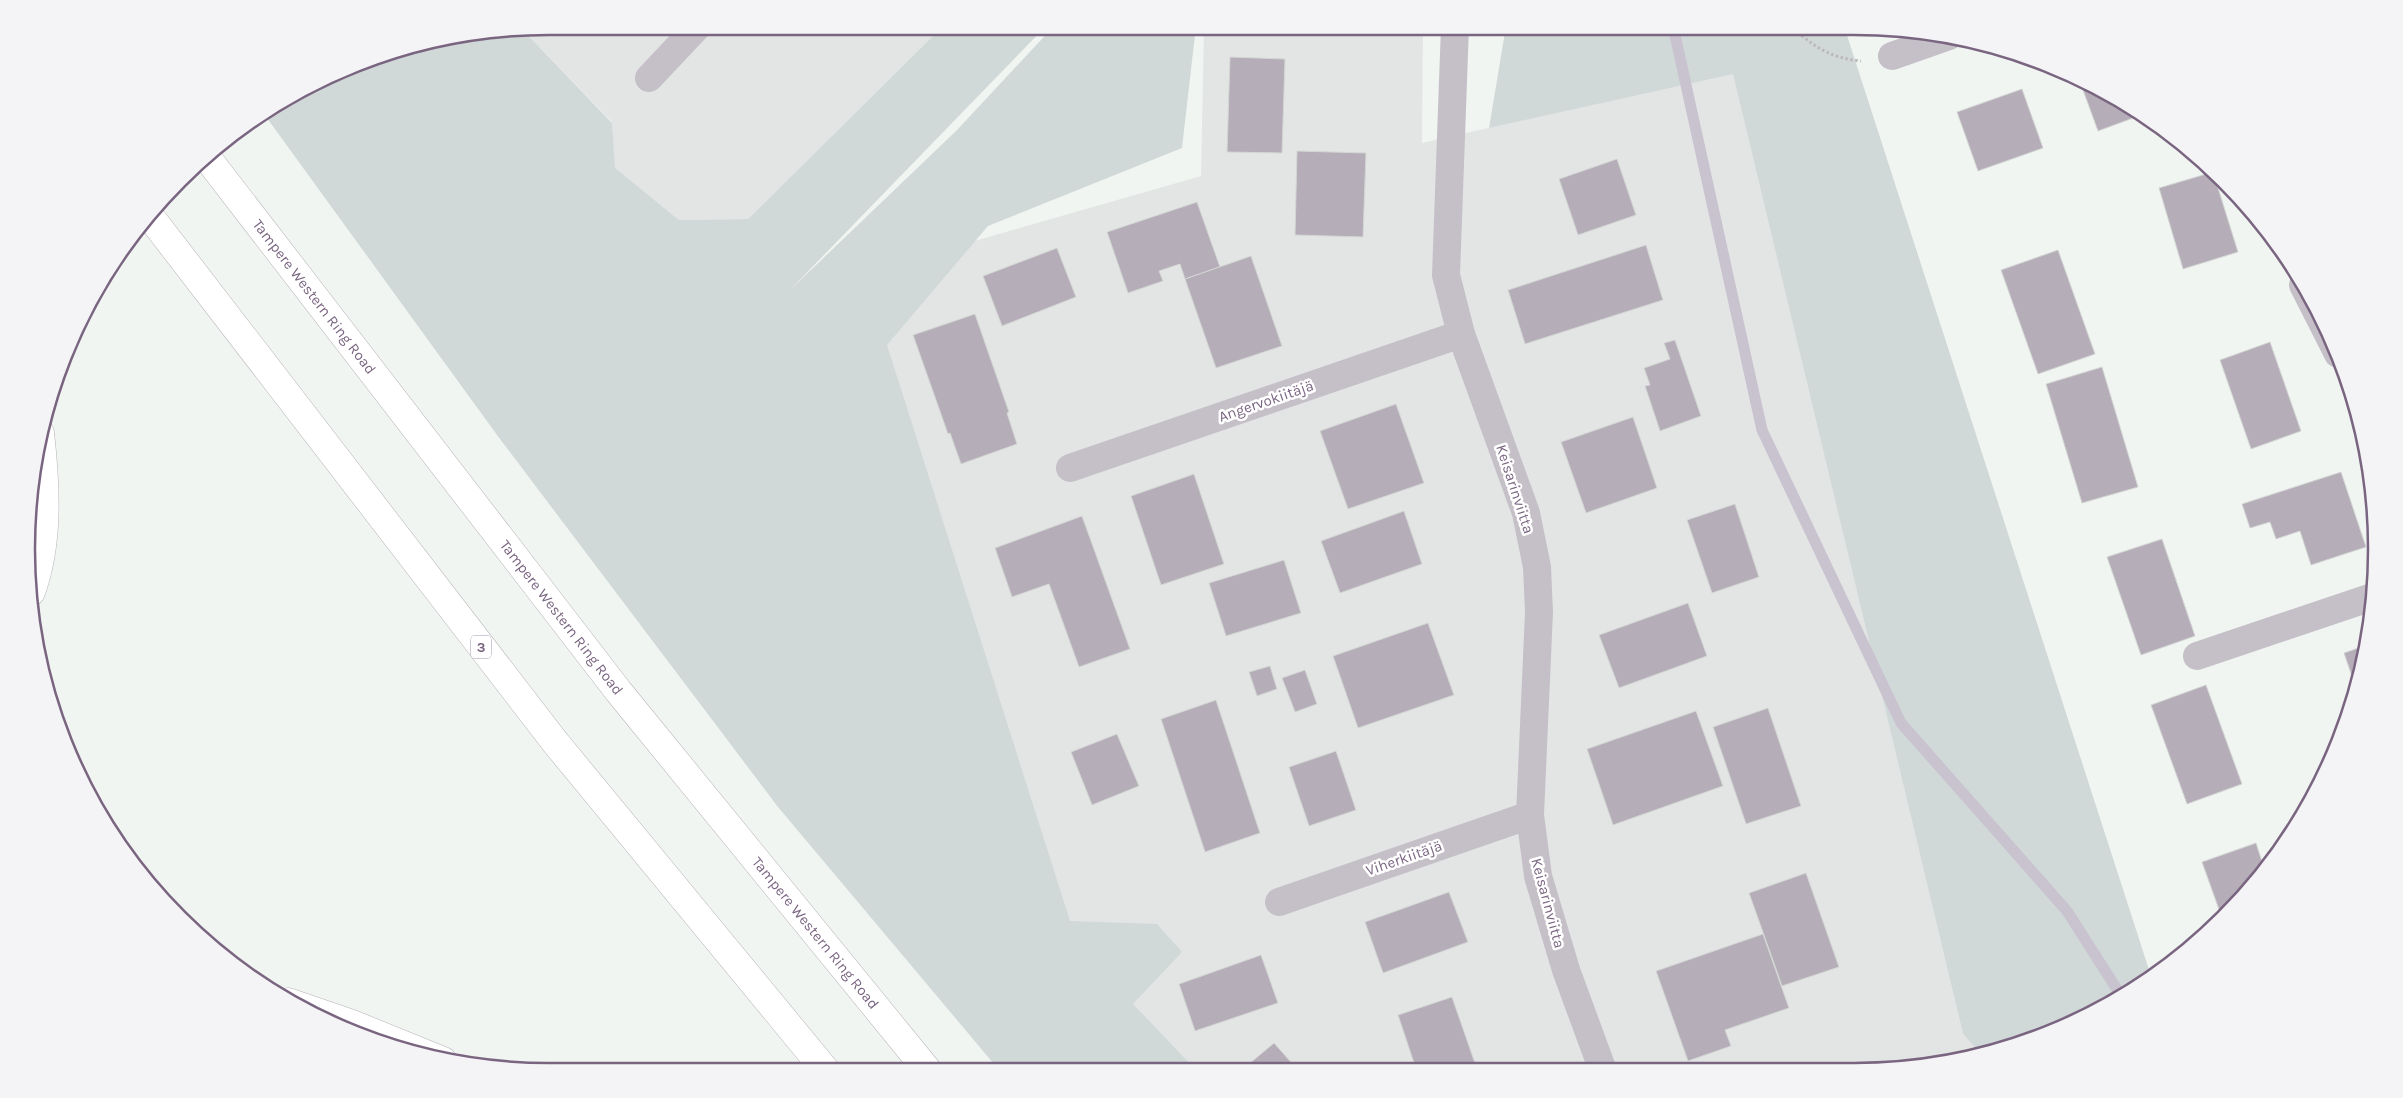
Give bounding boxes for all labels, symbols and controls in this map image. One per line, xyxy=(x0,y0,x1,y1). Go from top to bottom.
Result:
street label: Tampere Western Ring Road xyxy=(249,216,380,378)
street label: Angervokiitäjä xyxy=(1216,376,1316,426)
street label: Keisarinviitta xyxy=(1492,442,1538,536)
street label: Tampere Western Ring Road xyxy=(496,536,627,699)
road number: 3 xyxy=(471,636,491,659)
street label: Viherkiitäjä xyxy=(1364,837,1444,879)
street label: Tampere Western Ring Road xyxy=(748,853,883,1013)
street label: Keisarinviitta xyxy=(1527,856,1569,950)

